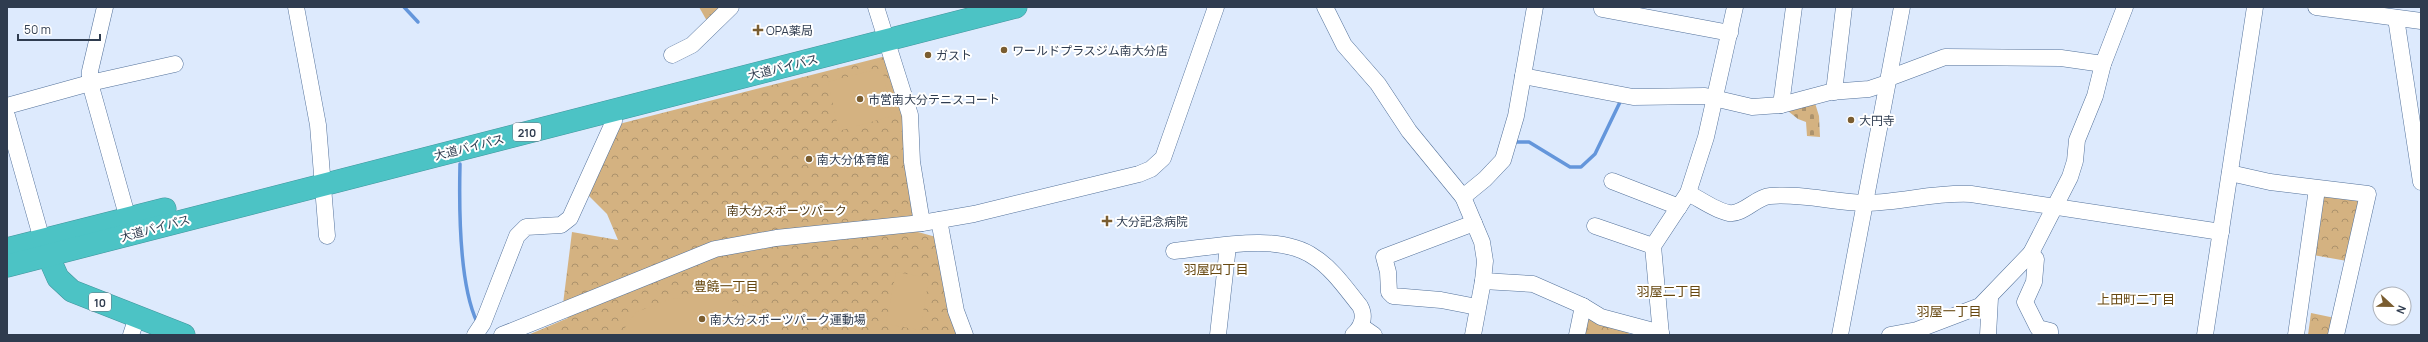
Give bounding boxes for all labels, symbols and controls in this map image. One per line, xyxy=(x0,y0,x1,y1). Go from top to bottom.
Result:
scale bar xyxy=(18,16,100,42)
text: 50 m xyxy=(24,21,51,38)
place label: OPA薬局 xyxy=(766,22,813,39)
marker: OPA薬局 xyxy=(753,25,763,35)
place label: ワールドプラスジム南大分店 xyxy=(1012,42,1168,59)
marker: ワールドプラスジム南大分店 xyxy=(999,45,1009,55)
place label: ガスト xyxy=(936,47,972,64)
street label: 大道バイパス xyxy=(746,50,820,84)
marker: ガスト xyxy=(923,50,933,60)
place label: 市営南大分テニスコート xyxy=(868,91,1000,108)
marker: 市営南大分テニスコート xyxy=(855,94,865,104)
place label: 大円寺 xyxy=(1859,112,1895,129)
marker: 大円寺 xyxy=(1846,115,1856,125)
road number: 210 xyxy=(513,123,541,141)
street label: 大道バイパス xyxy=(432,130,506,164)
place label: 南大分体育館 xyxy=(817,151,889,168)
marker: 南大分体育館 xyxy=(804,154,814,164)
park label: 南大分スポーツパーク xyxy=(727,202,847,219)
street label: 大道バイパス xyxy=(118,211,192,245)
place label: 大分記念病院 xyxy=(1116,213,1188,230)
marker: 大分記念病院 xyxy=(1101,215,1113,227)
district label: 羽屋四丁目 xyxy=(1183,260,1249,278)
district label: 豊饒一丁目 xyxy=(693,277,759,295)
district label: 羽屋二丁目 xyxy=(1636,282,1702,300)
north arrow xyxy=(2372,286,2412,326)
district label: 上田町二丁目 xyxy=(2097,290,2175,308)
road number: 10 xyxy=(89,293,111,311)
district label: 羽屋一丁目 xyxy=(1916,302,1982,320)
text: N xyxy=(2393,303,2410,316)
place label: 南大分スポーツパーク運動場 xyxy=(710,311,866,328)
marker: 南大分スポーツパーク運動場 xyxy=(697,314,707,324)

